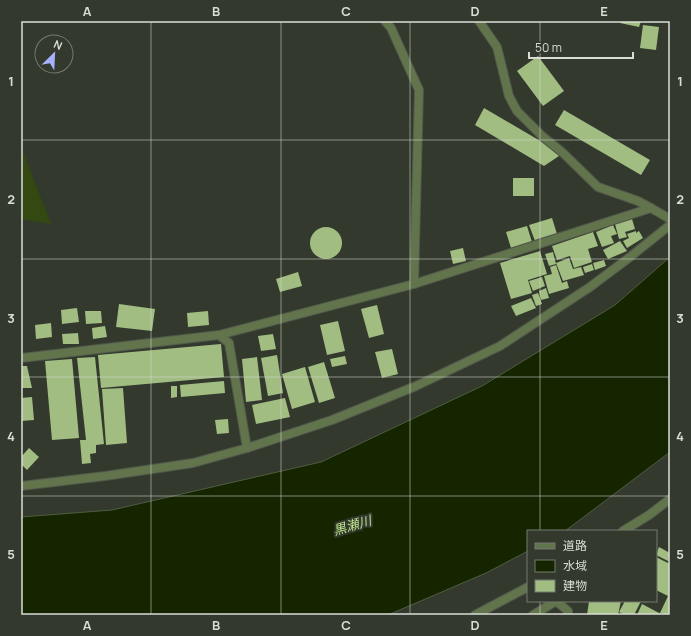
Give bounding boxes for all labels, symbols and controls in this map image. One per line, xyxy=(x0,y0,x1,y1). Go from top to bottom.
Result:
text: A xyxy=(83,2,92,20)
text: B xyxy=(212,2,220,20)
text: C xyxy=(341,2,351,20)
text: D xyxy=(470,2,480,20)
text: E xyxy=(600,2,608,20)
north arrow xyxy=(34,34,74,74)
scale bar xyxy=(529,34,633,60)
text: N xyxy=(52,36,65,53)
text: 50 m xyxy=(535,39,562,56)
text: 1 xyxy=(8,72,14,90)
text: 1 xyxy=(677,72,683,90)
text: 2 xyxy=(7,190,15,208)
text: 2 xyxy=(676,190,684,208)
text: 3 xyxy=(7,309,15,327)
text: 3 xyxy=(676,309,684,327)
text: 4 xyxy=(7,427,15,445)
text: 4 xyxy=(676,427,684,445)
water label: 黒瀬川 xyxy=(331,510,375,539)
legend xyxy=(527,530,657,602)
text: 道路 xyxy=(563,537,587,554)
text: 5 xyxy=(7,545,15,563)
text: 5 xyxy=(676,545,684,563)
text: 水域 xyxy=(563,557,587,574)
text: 建物 xyxy=(563,577,587,594)
text: A xyxy=(83,616,92,634)
text: B xyxy=(212,616,220,634)
text: C xyxy=(341,616,351,634)
text: D xyxy=(470,616,480,634)
text: E xyxy=(600,616,608,634)

